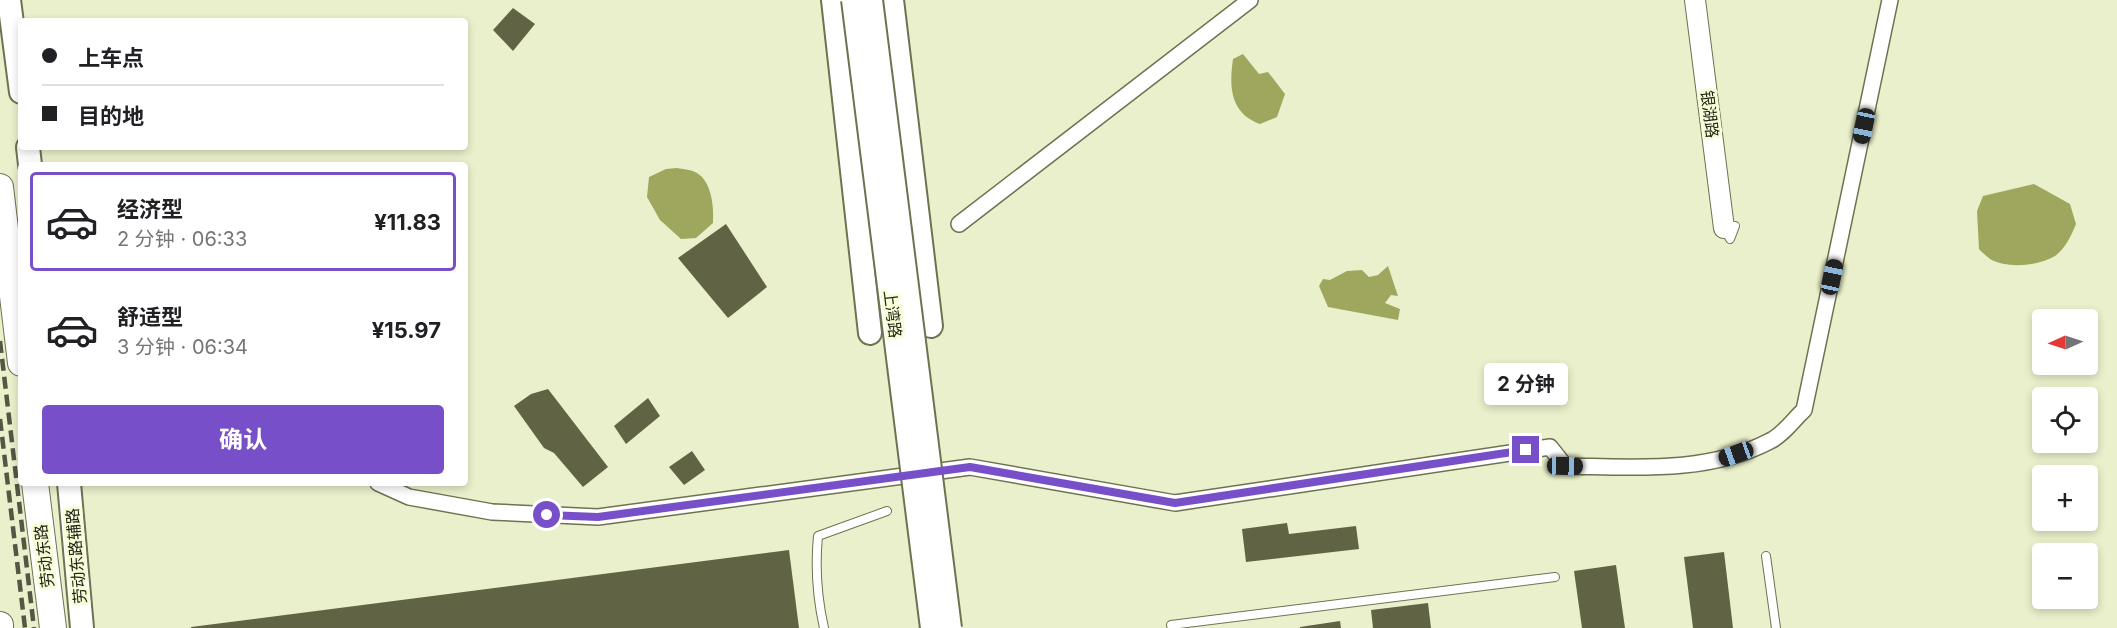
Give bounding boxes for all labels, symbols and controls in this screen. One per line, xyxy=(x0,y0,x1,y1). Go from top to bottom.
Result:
text: 上车点 xyxy=(78,45,144,71)
street label: 银湖路 xyxy=(1697,89,1723,139)
text: 目的地 xyxy=(78,103,144,129)
car xyxy=(1851,107,1877,145)
icon: car xyxy=(45,195,99,249)
text: 经济型 xyxy=(117,196,183,222)
text: ¥11.83 xyxy=(374,209,441,235)
text: 2 分钟 · 06:33 xyxy=(117,227,247,251)
car xyxy=(1819,258,1845,296)
street label: 上湾路 xyxy=(880,289,906,339)
icon: car xyxy=(45,303,99,357)
text: 舒适型 xyxy=(117,304,183,330)
north arrow xyxy=(2032,309,2098,375)
map controls xyxy=(2032,309,2098,609)
text: ¥15.97 xyxy=(372,317,441,343)
text: 3 分钟 · 06:34 xyxy=(117,335,248,359)
callout: 2 分钟 xyxy=(1484,363,1568,405)
text: 2 分钟 xyxy=(1497,372,1555,396)
button: locate xyxy=(2032,387,2098,453)
button: 确认 xyxy=(42,405,444,474)
route end xyxy=(1512,436,1539,463)
car xyxy=(1716,439,1756,469)
car xyxy=(1547,457,1583,475)
button: + xyxy=(2032,465,2098,531)
route start xyxy=(533,501,560,528)
street label: 劳动东路辅路 xyxy=(62,507,90,605)
street label: 劳动东路 xyxy=(30,523,58,589)
button: − xyxy=(2032,543,2098,609)

